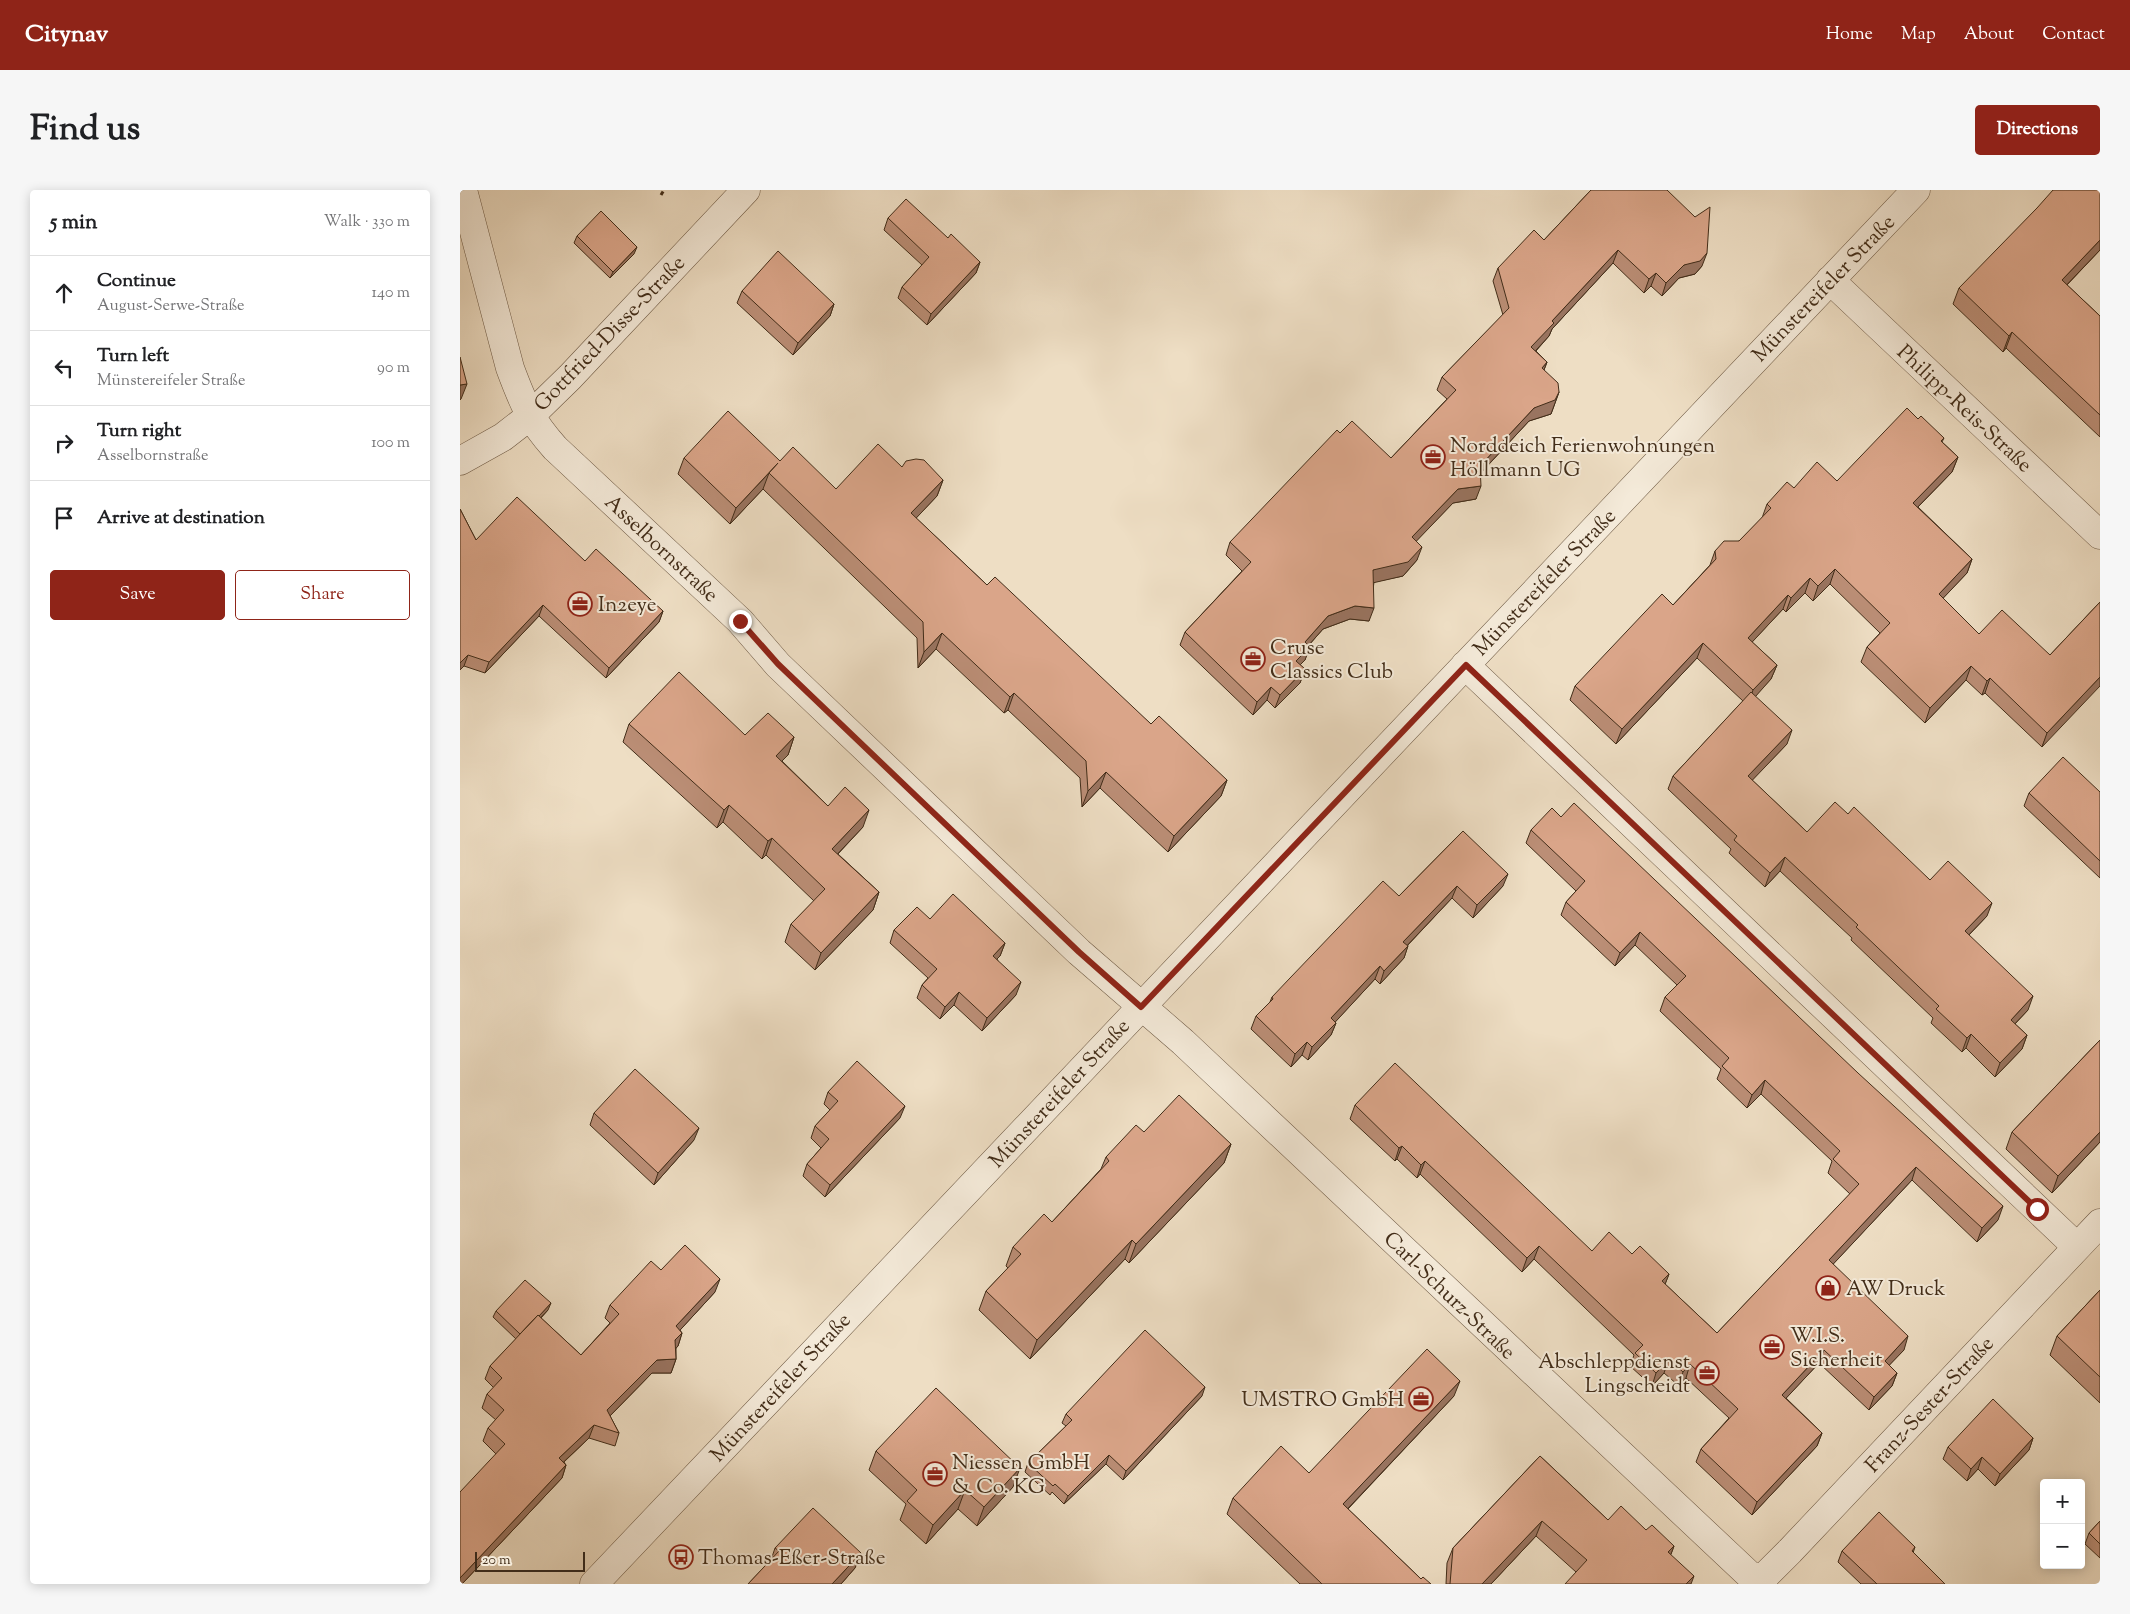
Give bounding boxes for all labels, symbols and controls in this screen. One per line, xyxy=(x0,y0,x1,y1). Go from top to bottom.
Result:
text: Citynav xyxy=(25,18,108,52)
text: Home xyxy=(1826,22,1873,48)
text: Map xyxy=(1901,22,1936,48)
text: About xyxy=(1964,22,2014,48)
text: Contact xyxy=(2042,22,2105,48)
text: Find us xyxy=(30,105,140,156)
button: Directions xyxy=(1975,105,2100,155)
text: 5 min xyxy=(50,208,97,238)
street label: Münstereifeler Straße xyxy=(1746,209,1903,370)
text: Walk · 330 m xyxy=(324,211,410,234)
street label: Gottfried-Disse-Straße xyxy=(528,250,693,419)
text: Continue xyxy=(97,268,176,295)
icon: ahead xyxy=(50,279,78,307)
text: 140 m xyxy=(372,282,410,305)
text: August-Serwe-Straße xyxy=(97,295,245,318)
street label: Philipp-Reis-Straße xyxy=(1889,339,2038,480)
text: Turn left xyxy=(97,343,169,370)
icon: left xyxy=(50,354,78,382)
text: 90 m xyxy=(377,357,410,380)
text: Münstereifeler Straße xyxy=(97,370,245,393)
text: Turn right xyxy=(97,418,181,445)
icon: right xyxy=(50,429,78,457)
text: 100 m xyxy=(371,432,410,455)
place label: Norddeich Ferienwohnungen Höllmann UG xyxy=(1450,432,1715,486)
office icon: Norddeich Ferienwohnungen Höllmann UG xyxy=(1420,444,1446,470)
text: Asselbornstraße xyxy=(97,445,209,468)
street label: Asselbornstraße xyxy=(597,489,724,610)
street label: Münstereifeler Straße xyxy=(1467,503,1624,664)
icon: arrive xyxy=(50,504,78,532)
text: Arrive at destination xyxy=(97,505,265,532)
button: Save xyxy=(50,570,225,620)
button: Share xyxy=(235,570,410,620)
office icon: In2eye xyxy=(567,591,593,617)
place label: In2eye xyxy=(598,591,656,621)
route end xyxy=(729,610,752,633)
place label: Cruse Classics Club xyxy=(1270,634,1393,688)
office icon: Cruse Classics Club xyxy=(1240,646,1266,672)
street label: Münstereifeler Straße xyxy=(983,1013,1138,1176)
route start xyxy=(2026,1198,2049,1221)
street label: Carl-Schurz-Straße xyxy=(1376,1225,1522,1368)
shop icon: AW Druck xyxy=(1815,1275,1841,1301)
place label: AW Druck xyxy=(1846,1275,1946,1305)
street label: Münstereifeler Straße xyxy=(704,1307,859,1470)
place label: W.I.S. Sicherheit xyxy=(1790,1322,1882,1376)
street label: Franz-Sester-Straße xyxy=(1859,1330,2002,1480)
office icon: W.I.S. Sicherheit xyxy=(1759,1334,1785,1360)
place label: Abschleppdienst Lingscheidt xyxy=(1538,1348,1690,1402)
office icon: Abschleppdienst Lingscheidt xyxy=(1694,1360,1720,1386)
place label: UMSTRO GmbH xyxy=(1241,1386,1404,1416)
office icon: UMSTRO GmbH xyxy=(1408,1386,1434,1412)
place label: Niessen GmbH & Co. KG xyxy=(952,1449,1090,1503)
office icon: Niessen GmbH & Co. KG xyxy=(922,1461,948,1487)
map controls xyxy=(2040,1479,2085,1569)
button: + xyxy=(2040,1479,2085,1524)
button: − xyxy=(2040,1524,2085,1569)
bus stop icon: Thomas-Eßer-Straße xyxy=(668,1544,694,1570)
place label: Thomas-Eßer-Straße xyxy=(698,1544,885,1574)
scale bar xyxy=(475,1549,585,1572)
text: 20 m xyxy=(482,1551,511,1571)

